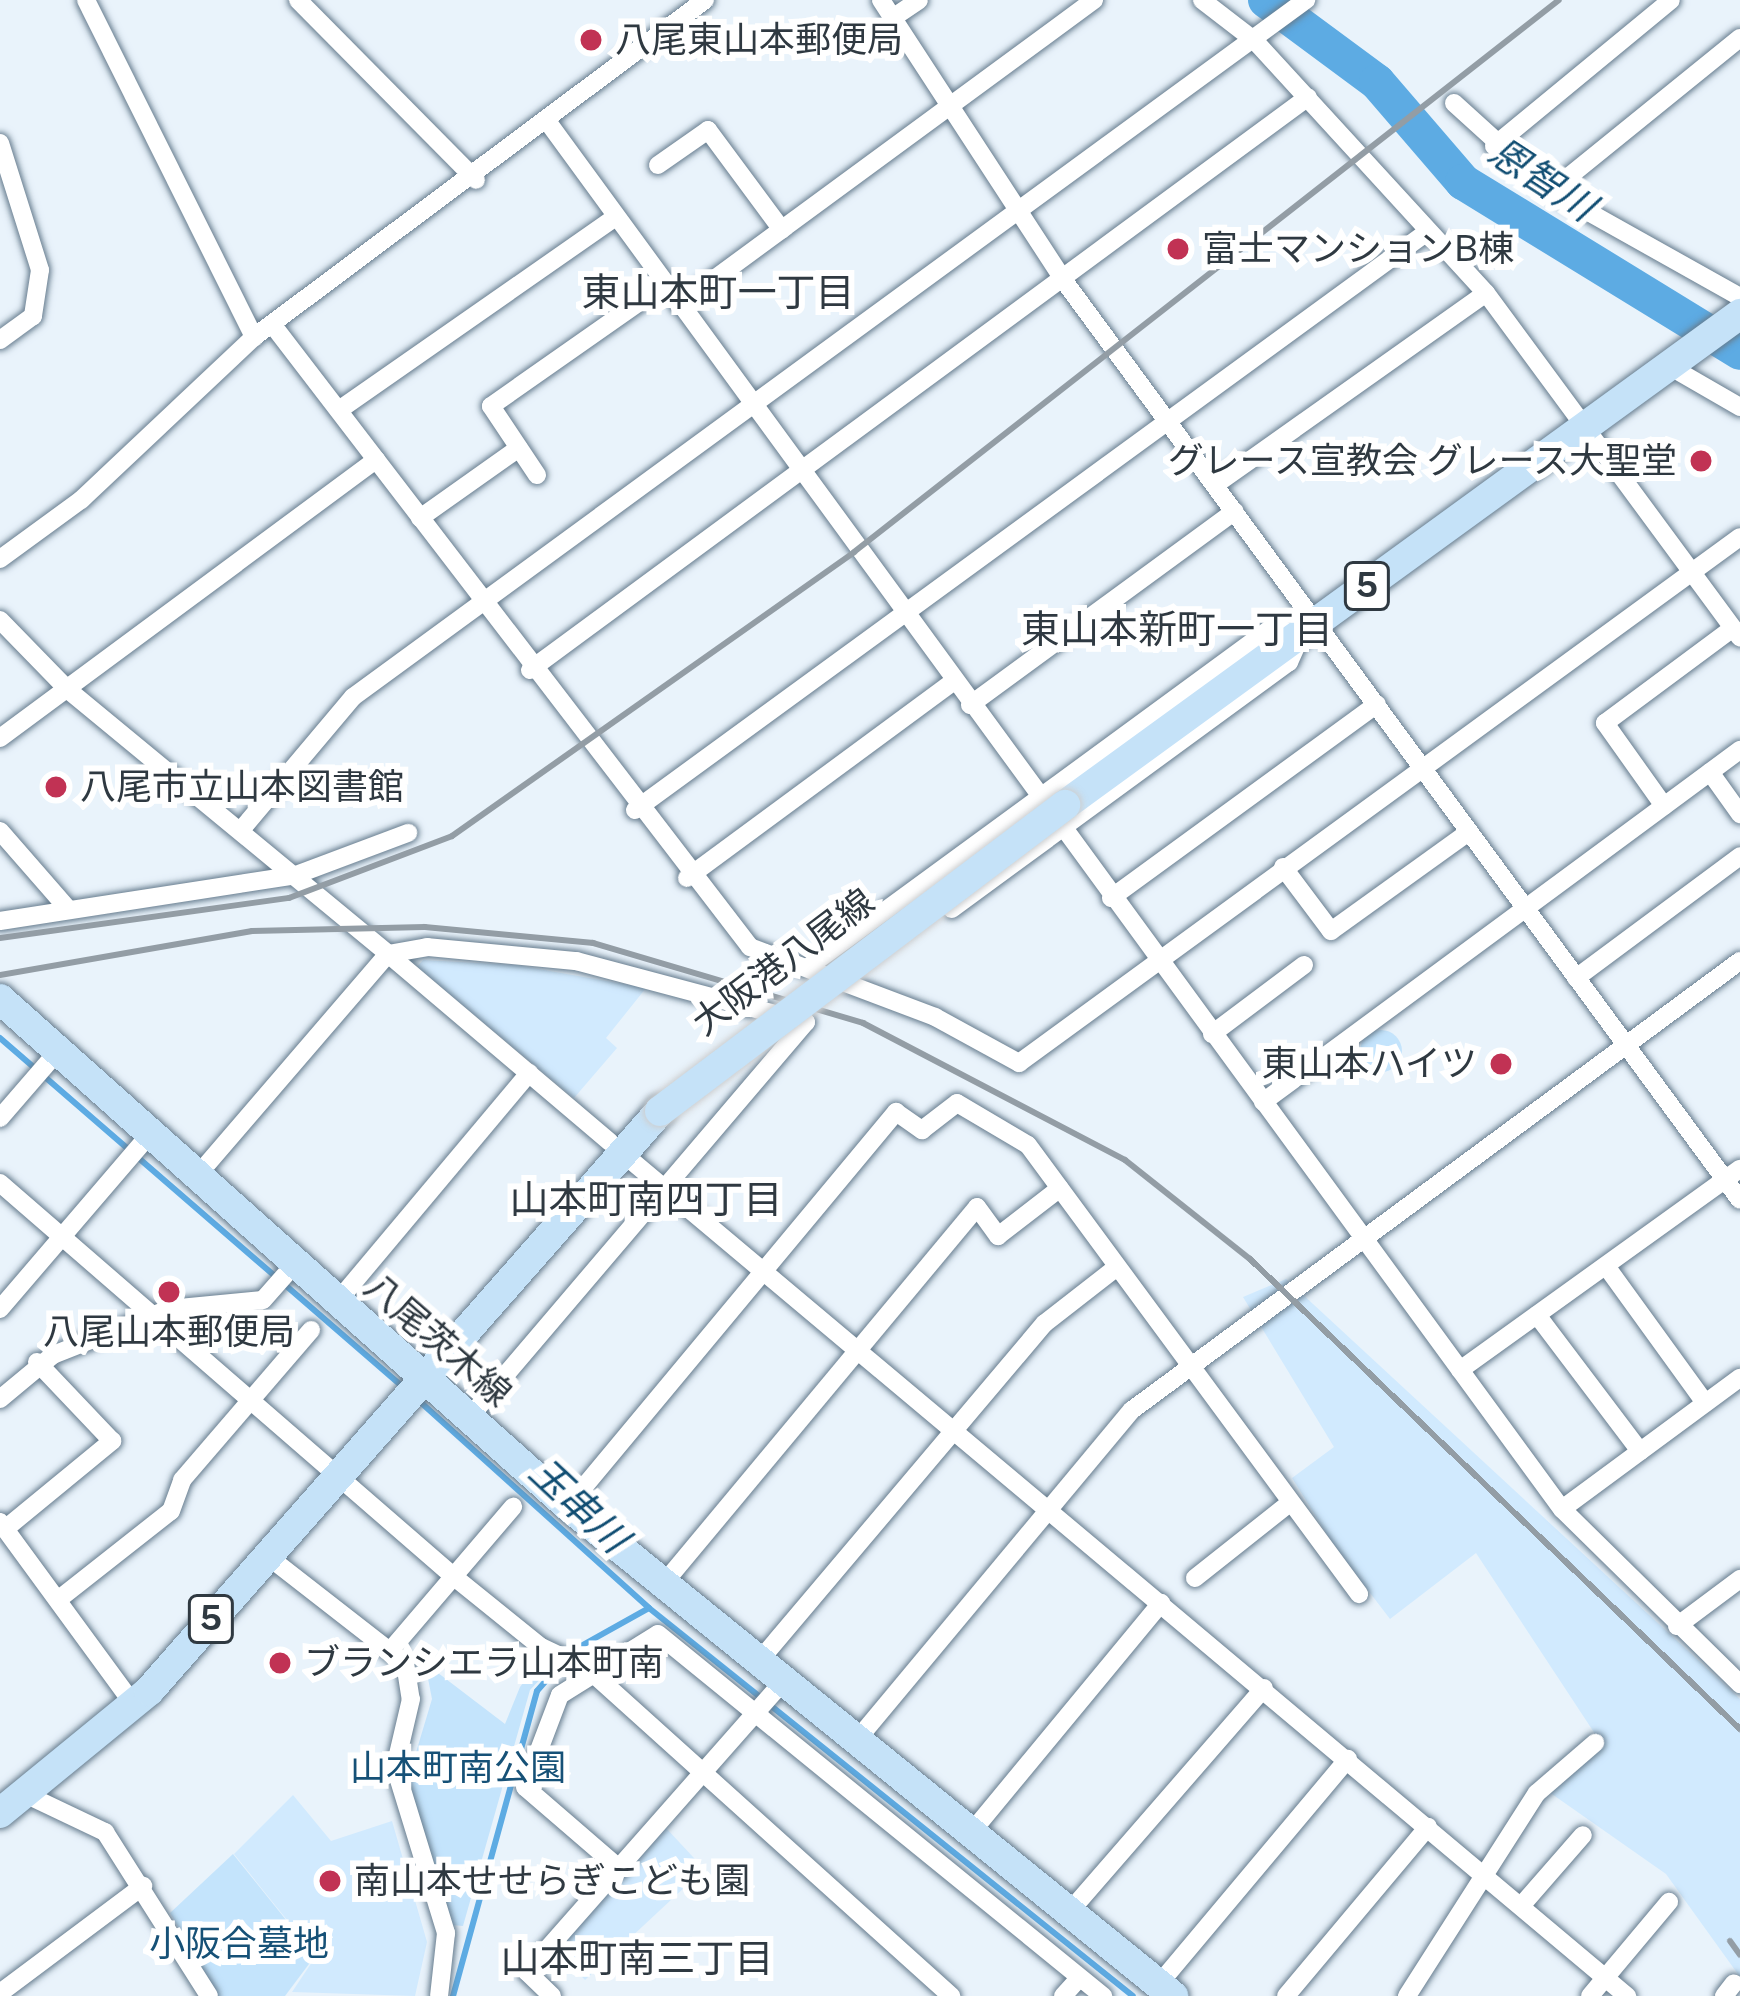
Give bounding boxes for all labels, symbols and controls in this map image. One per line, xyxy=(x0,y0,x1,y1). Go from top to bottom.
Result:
place label: 八尾東山本郵便局 xyxy=(615,18,903,62)
marker: 八尾東山本郵便局 xyxy=(578,27,604,53)
water label: 恩智川 xyxy=(1480,128,1604,230)
place label: 富士マンションB棟 xyxy=(1202,227,1514,271)
marker: 富士マンションB棟 xyxy=(1165,236,1191,262)
district label: 東山本町一丁目 xyxy=(582,269,854,315)
place label: グレース宣教会 グレース大聖堂 xyxy=(1164,439,1677,483)
marker: グレース宣教会 グレース大聖堂 xyxy=(1688,448,1714,474)
road number: 5 xyxy=(1343,559,1391,613)
district label: 東山本新町一丁目 xyxy=(1021,606,1333,652)
place label: 八尾市立山本図書館 xyxy=(80,765,404,809)
marker: 八尾市立山本図書館 xyxy=(43,774,69,800)
street label: 大阪港八尾線 xyxy=(684,880,882,1044)
place label: 東山本ハイツ xyxy=(1261,1042,1477,1086)
marker: 東山本ハイツ xyxy=(1488,1051,1514,1077)
district label: 山本町南四丁目 xyxy=(510,1176,782,1222)
street label: 八尾茨木線 xyxy=(356,1265,520,1415)
marker: 八尾山本郵便局 xyxy=(156,1279,182,1305)
place label: 八尾山本郵便局 xyxy=(43,1310,295,1354)
water label: 玉串川 xyxy=(520,1448,638,1562)
road number: 5 xyxy=(187,1592,235,1646)
place label: ブランシエラ山本町南 xyxy=(304,1641,664,1685)
marker: ブランシエラ山本町南 xyxy=(267,1650,293,1676)
park label: 山本町南公園 xyxy=(350,1746,566,1790)
place label: 南山本せせらぎこども園 xyxy=(354,1859,750,1903)
marker: 南山本せせらぎこども園 xyxy=(317,1868,343,1894)
park label: 小阪合墓地 xyxy=(149,1922,329,1966)
district label: 山本町南三丁目 xyxy=(501,1935,773,1981)

